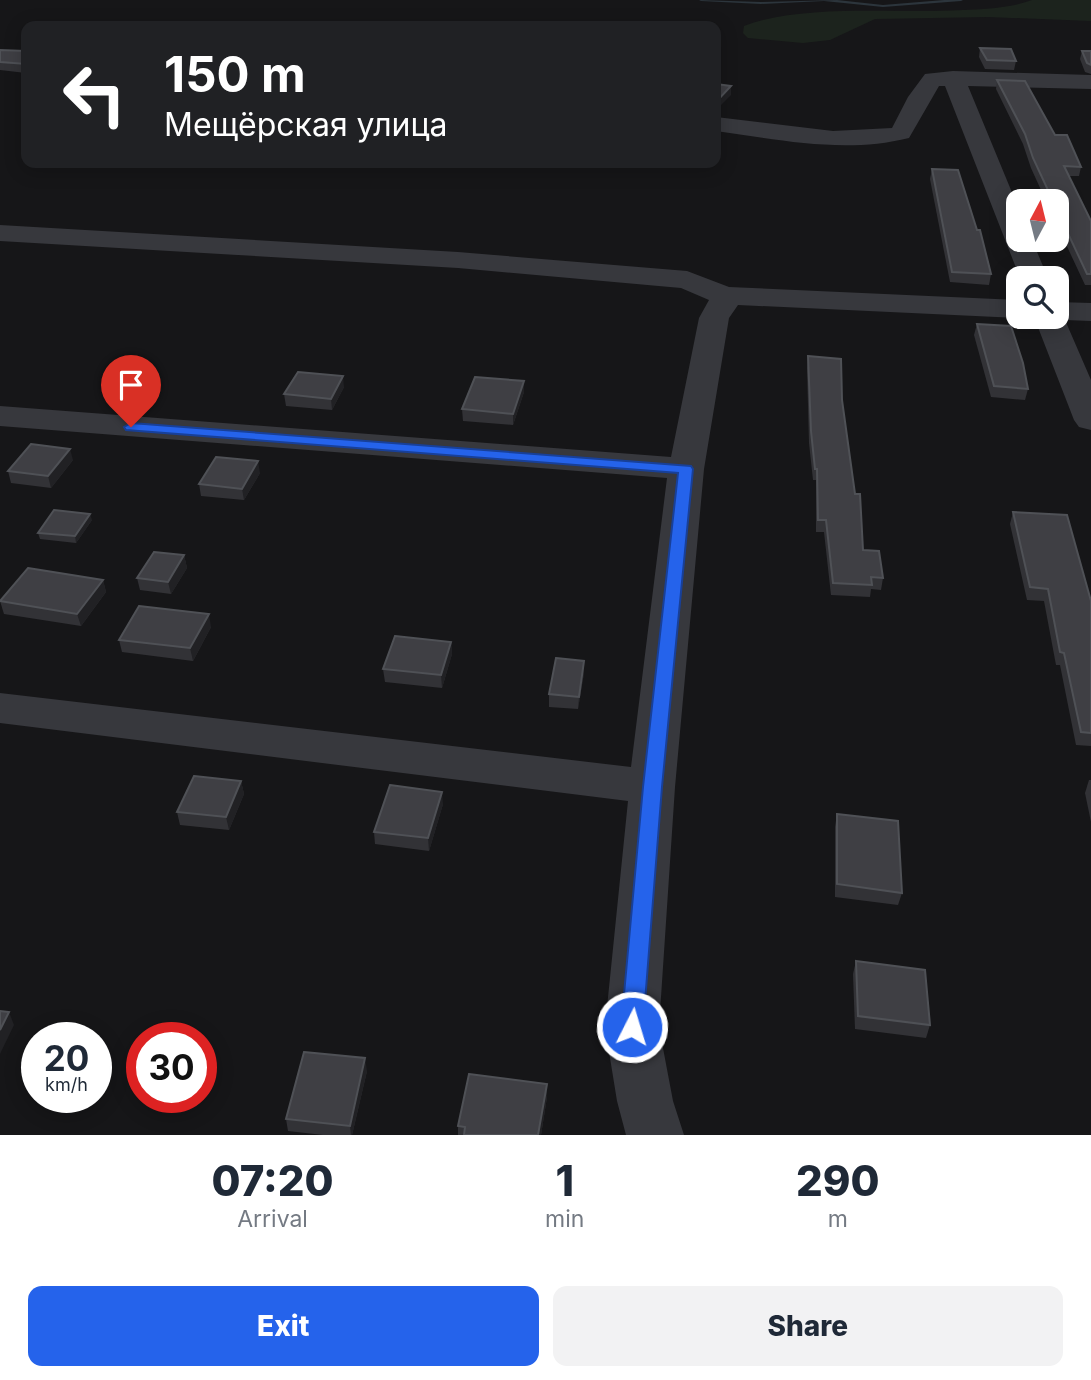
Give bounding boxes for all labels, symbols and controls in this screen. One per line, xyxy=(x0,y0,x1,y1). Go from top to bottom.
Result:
text: 150 m xyxy=(164,45,306,104)
icon: left xyxy=(49,49,140,140)
text: Мещёрская улица xyxy=(164,105,448,144)
north arrow xyxy=(1006,189,1069,252)
map controls xyxy=(1006,189,1069,329)
button: search xyxy=(1006,266,1069,329)
pin xyxy=(101,355,161,427)
icon: arrive xyxy=(112,366,150,404)
position arrow xyxy=(595,990,669,1064)
speed limit sign: 30 xyxy=(126,1022,217,1113)
text: 20 xyxy=(44,1037,89,1079)
text: km/h xyxy=(45,1074,88,1095)
text: 07:20 xyxy=(211,1155,334,1206)
text: 1 xyxy=(555,1155,574,1206)
text: 290 xyxy=(796,1155,880,1206)
text: Arrival xyxy=(237,1205,308,1233)
text: min xyxy=(545,1205,584,1233)
text: m xyxy=(828,1205,848,1233)
button: Exit xyxy=(28,1286,539,1366)
button: Share xyxy=(553,1286,1063,1366)

